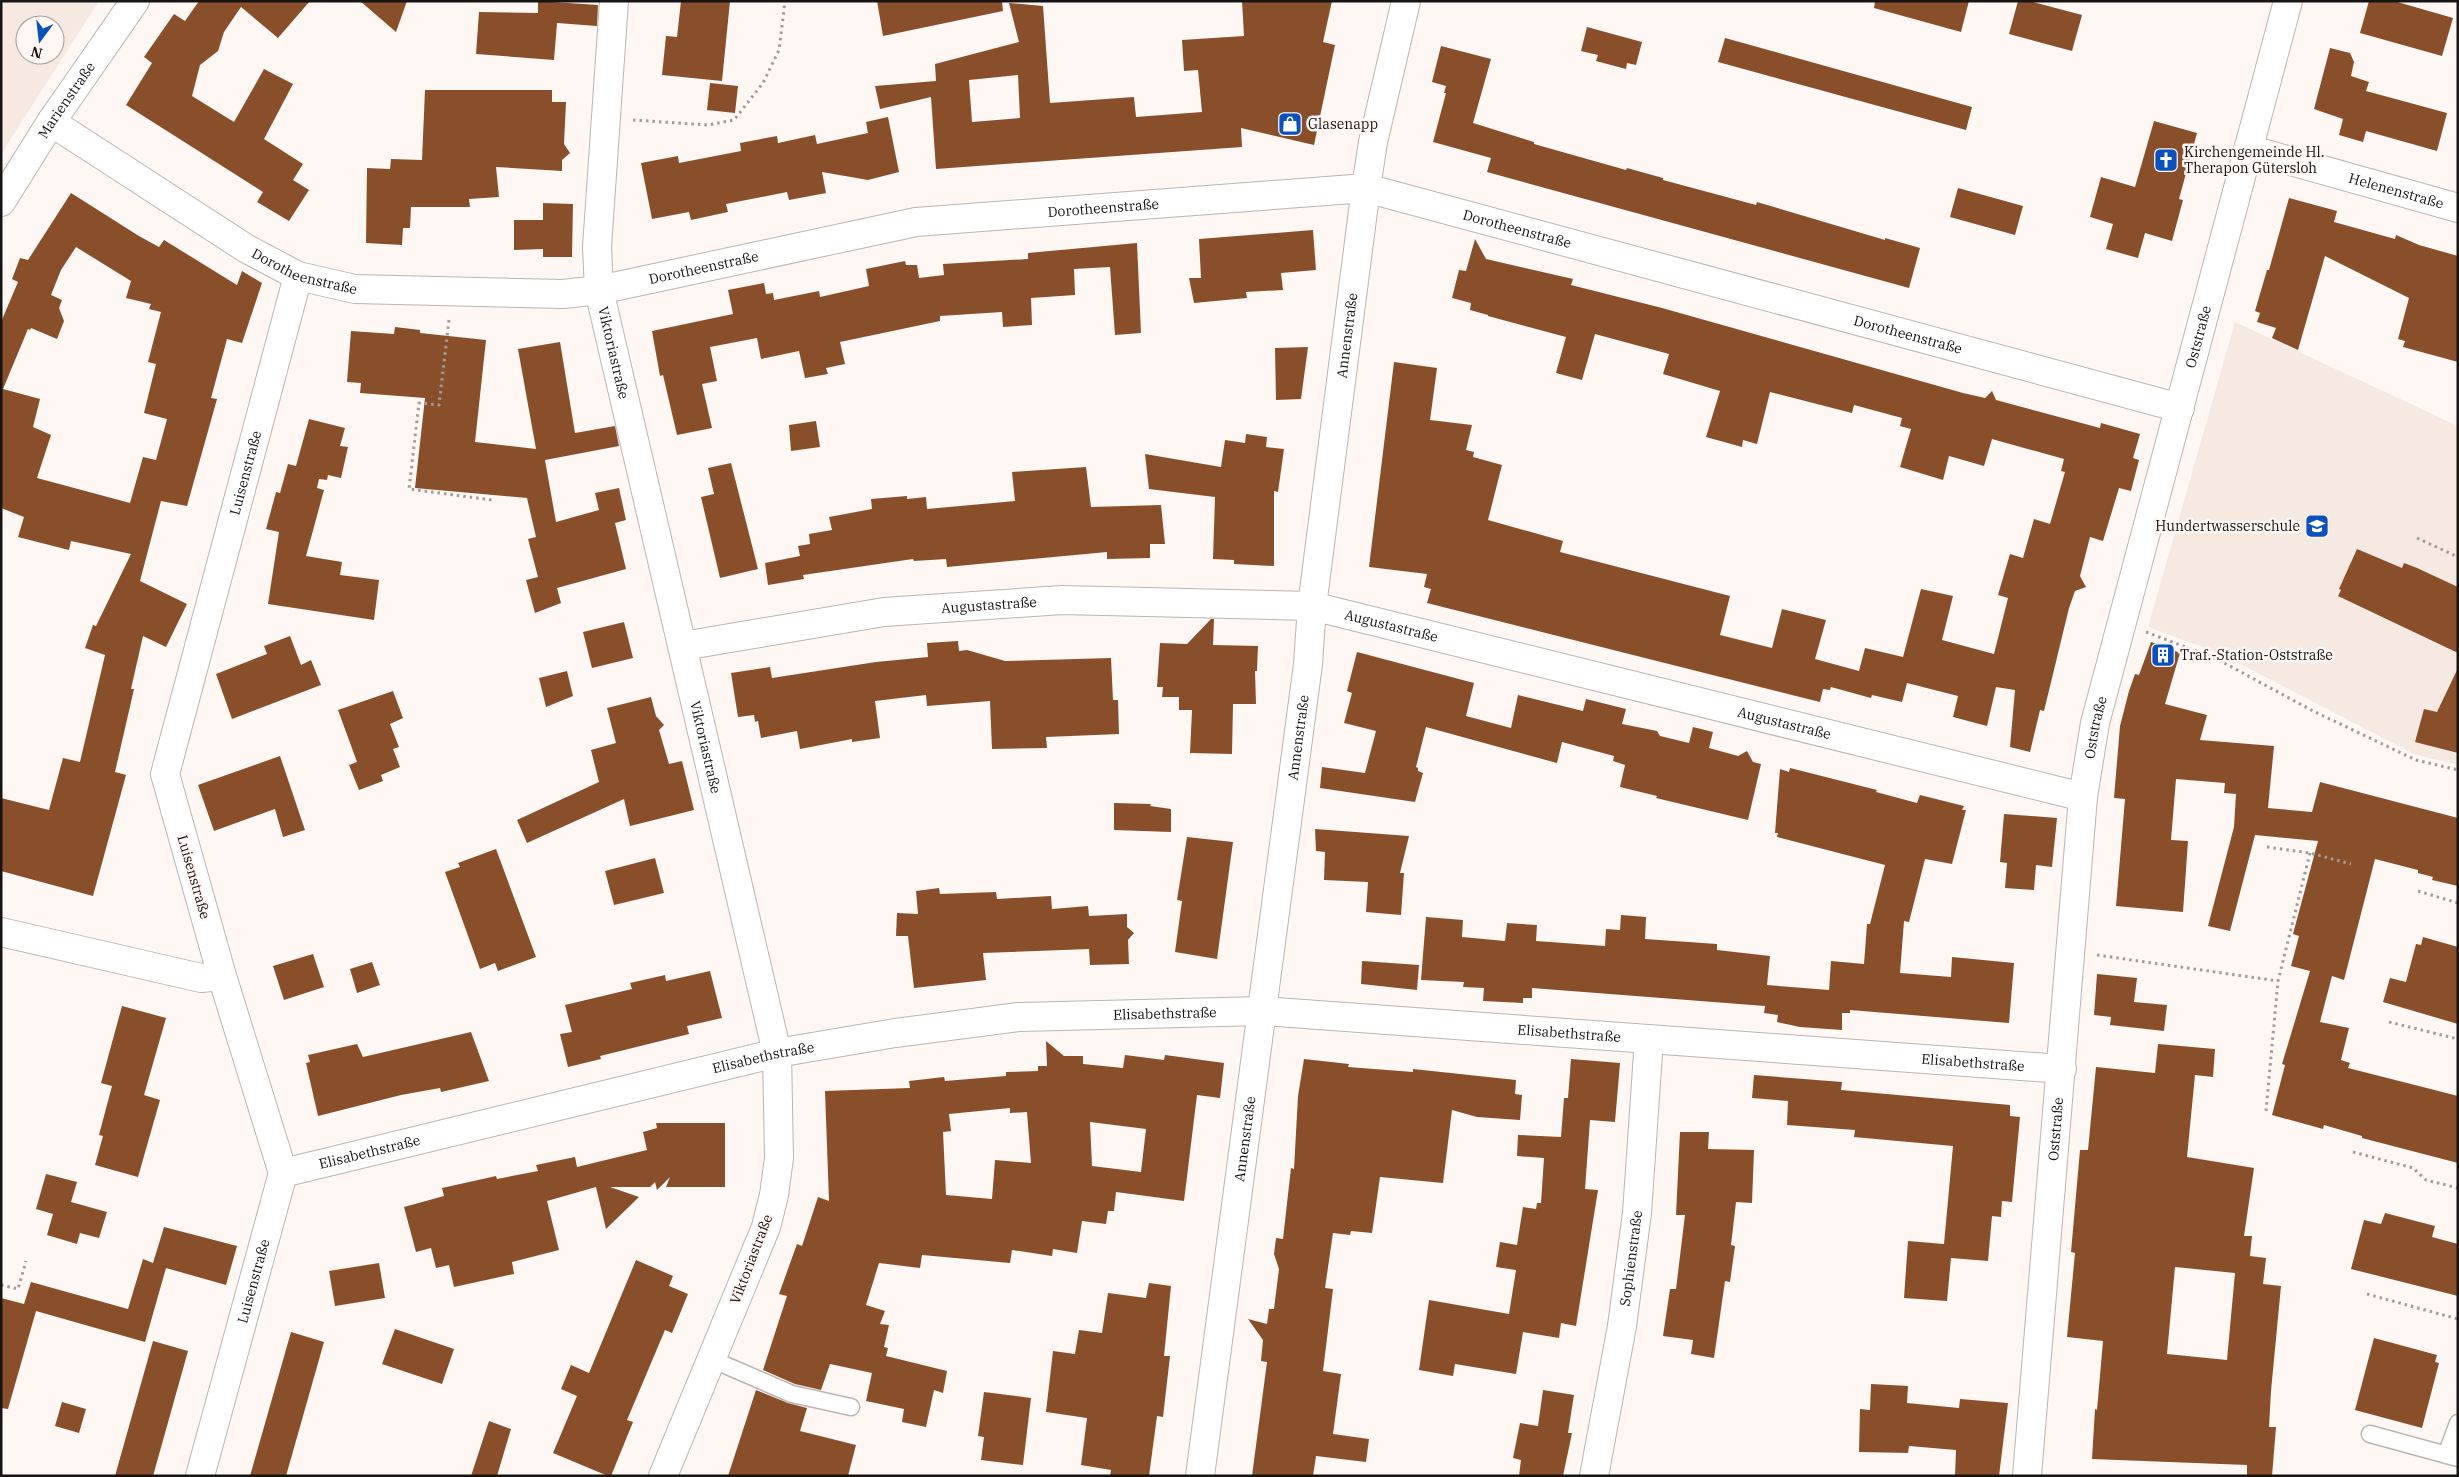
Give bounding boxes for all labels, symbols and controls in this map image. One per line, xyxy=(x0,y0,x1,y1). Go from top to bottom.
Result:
north arrow xyxy=(15,15,65,65)
text: N xyxy=(29,42,44,63)
street label: Marienstraße xyxy=(34,58,99,142)
shop icon: Glasenapp xyxy=(1277,111,1303,137)
place label: Glasenapp xyxy=(1308,115,1378,133)
place label: Kirchengemeinde Hl. Therapon Gütersloh xyxy=(2184,143,2325,177)
church icon: Kirchengemeinde Hl. Therapon Gütersloh xyxy=(2153,147,2179,173)
street label: Helenenstraße xyxy=(2347,169,2446,213)
street label: Dorotheenstraße xyxy=(1047,195,1160,221)
street label: Dorotheenstraße xyxy=(1461,206,1573,252)
street label: Dorotheenstraße xyxy=(249,244,359,298)
street label: Dorotheenstraße xyxy=(647,247,760,288)
street label: Annenstraße xyxy=(1333,292,1361,379)
street label: Oststraße xyxy=(2181,304,2215,370)
street label: Viktoriastraße xyxy=(594,305,633,401)
street label: Dorotheenstraße xyxy=(1852,311,1964,358)
street label: Luisenstraße xyxy=(226,429,265,517)
school or university icon: Hundertwasserschule xyxy=(2304,513,2330,539)
place label: Hundertwasserschule xyxy=(2155,517,2300,535)
street label: Augustastraße xyxy=(941,593,1037,617)
street label: Augustastraße xyxy=(1343,605,1440,646)
building icon: Traf.-Station-Oststraße xyxy=(2150,642,2176,668)
place label: Traf.-Station-Oststraße xyxy=(2180,646,2333,664)
street label: Annenstraße xyxy=(1284,694,1313,781)
street label: Oststraße xyxy=(2080,694,2111,760)
street label: Viktoriastraße xyxy=(686,699,725,795)
street label: Augustastraße xyxy=(1736,703,1833,743)
street label: Luisenstraße xyxy=(173,833,215,921)
street label: Elisabethstraße xyxy=(1113,1003,1217,1024)
street label: Elisabethstraße xyxy=(1517,1020,1621,1046)
street label: Elisabethstraße xyxy=(711,1038,815,1077)
street label: Elisabethstraße xyxy=(1921,1050,2025,1075)
street label: Annenstraße xyxy=(1230,1095,1259,1183)
street label: Oststraße xyxy=(2044,1097,2067,1162)
street label: Elisabethstraße xyxy=(317,1131,422,1173)
street label: Sophienstraße xyxy=(1616,1209,1646,1307)
street label: Viktoriastraße xyxy=(726,1212,776,1306)
street label: Luisenstraße xyxy=(233,1237,273,1325)

